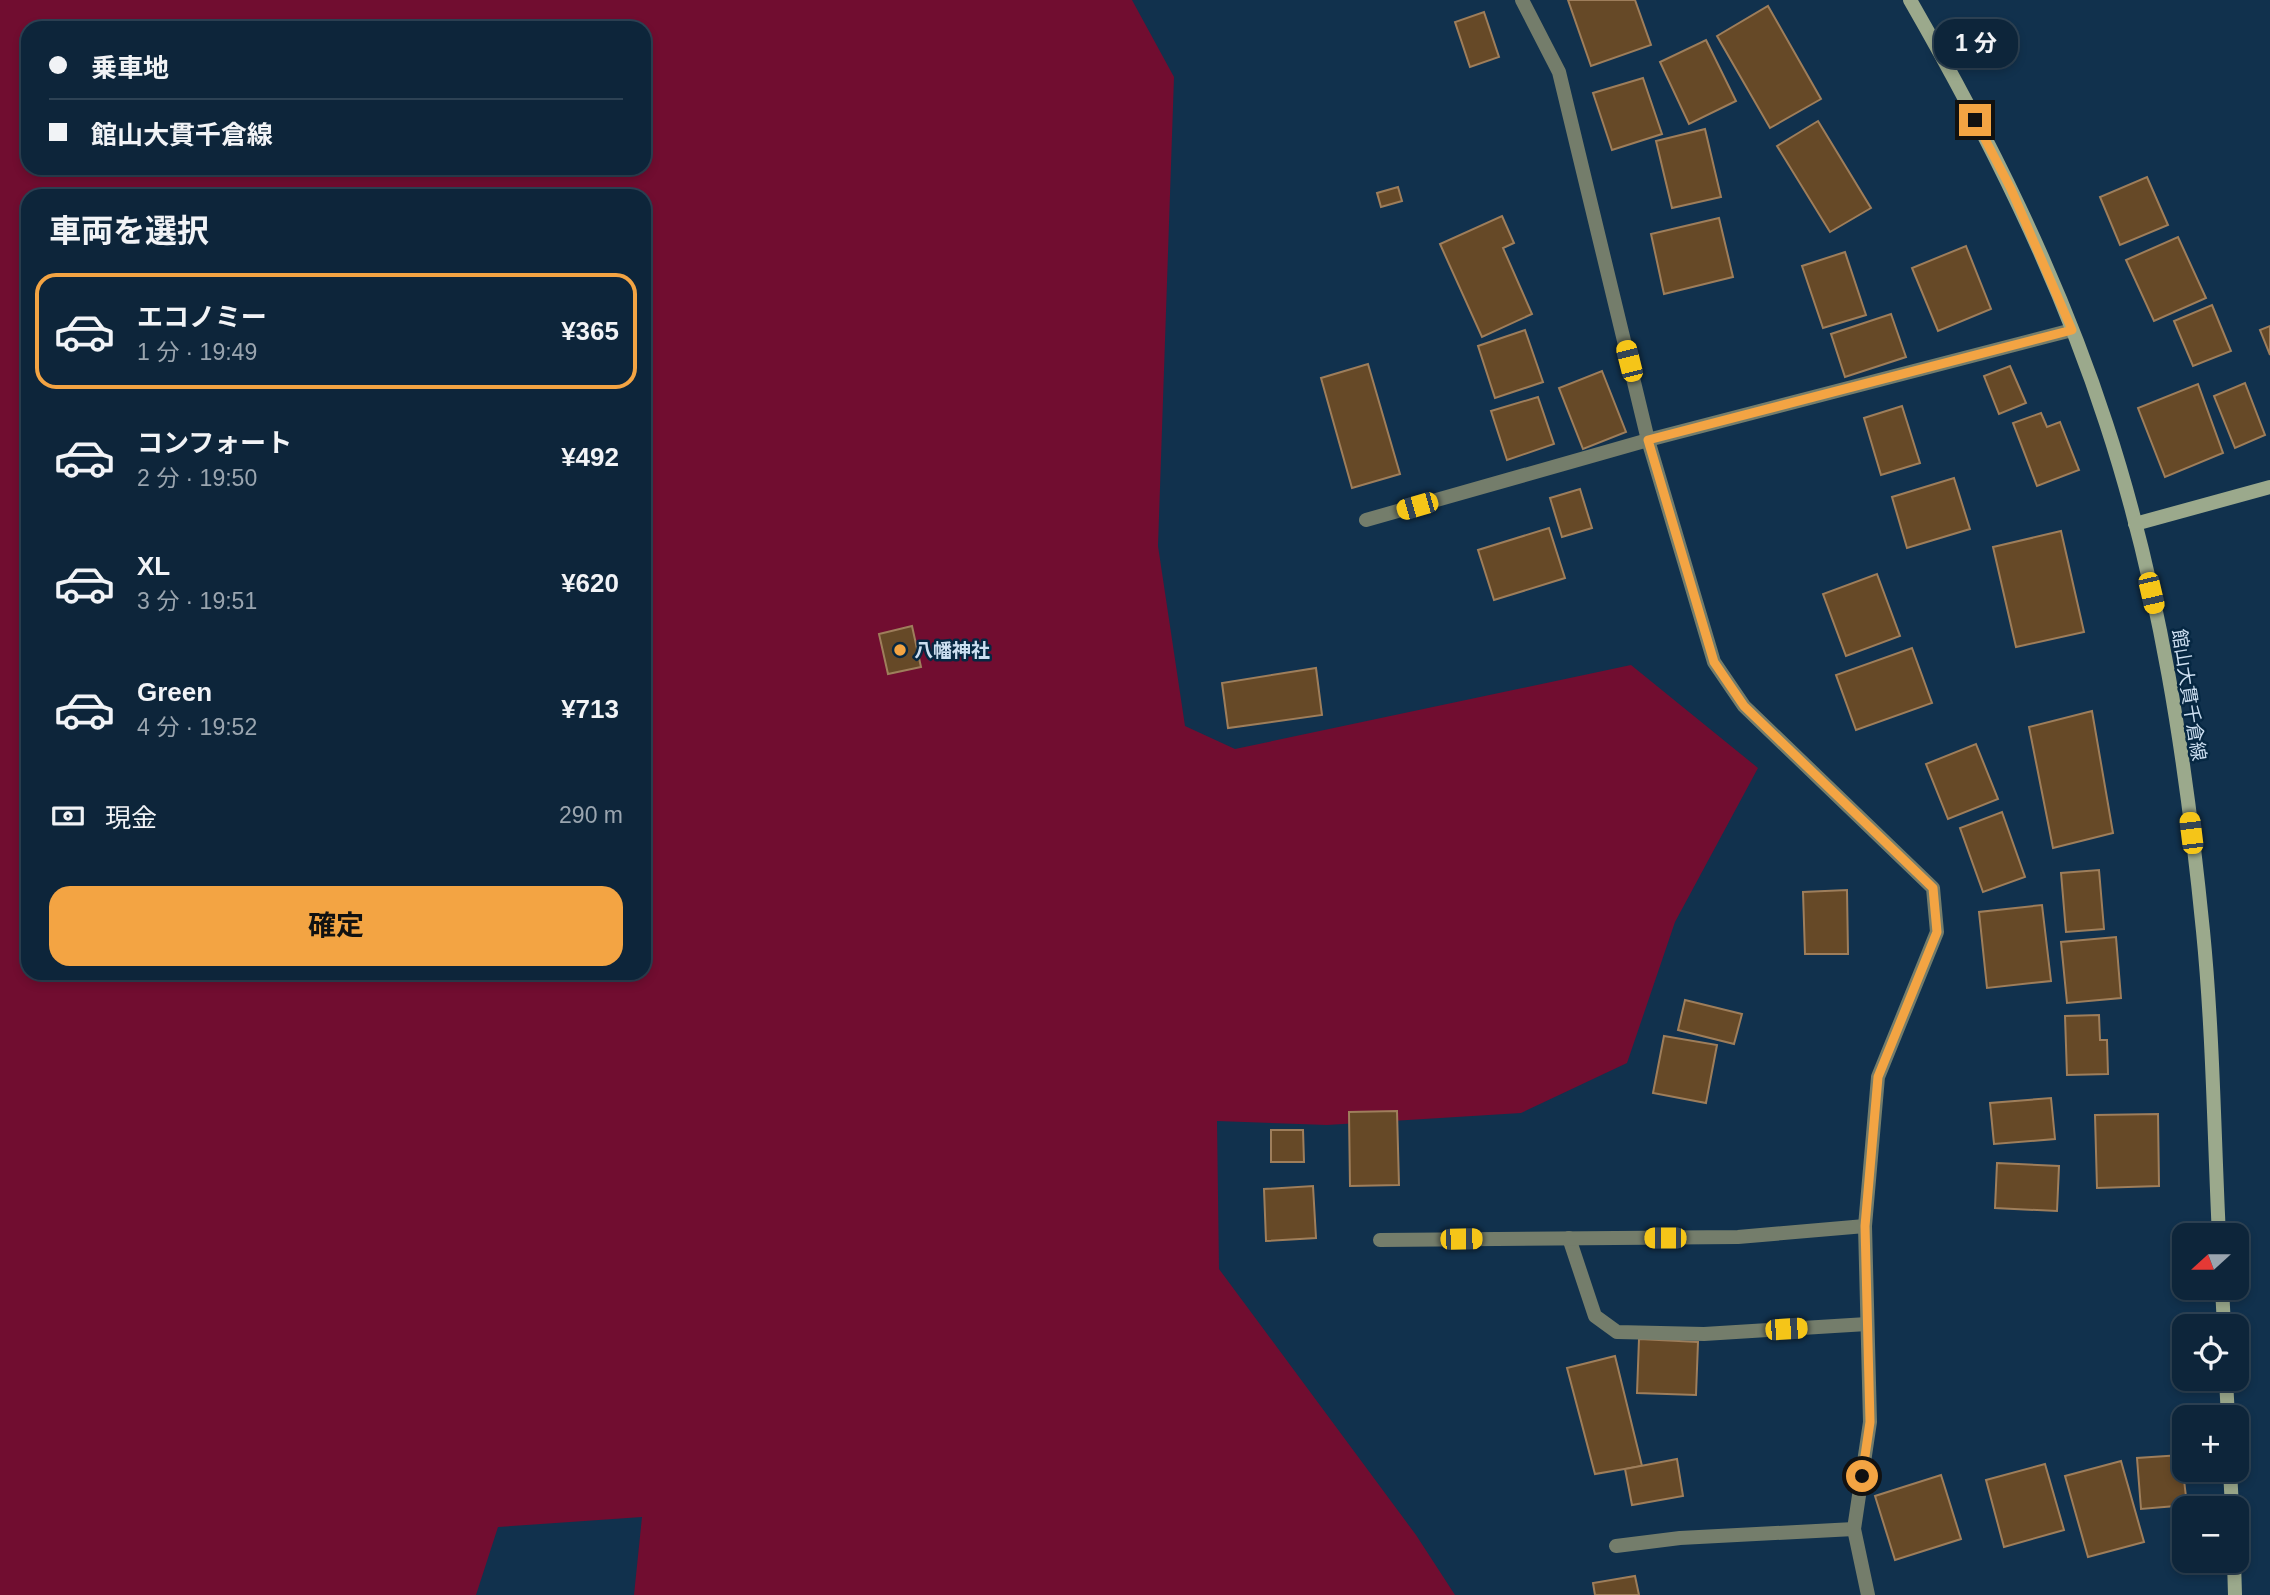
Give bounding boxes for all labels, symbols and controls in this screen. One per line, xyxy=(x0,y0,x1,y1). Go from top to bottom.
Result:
callout: 1 分 xyxy=(1933,18,2017,68)
text: 1 分 xyxy=(1955,30,1997,56)
text: 乗車地 xyxy=(91,53,169,83)
route end xyxy=(1959,104,1991,136)
text: 館山大貫千倉線 xyxy=(91,120,273,150)
text: 車両を選択 xyxy=(49,213,209,249)
icon: car xyxy=(53,300,116,363)
text: エコノミー xyxy=(137,302,267,332)
text: ¥365 xyxy=(561,316,619,346)
car xyxy=(1614,338,1645,384)
text: 1 分 · 19:49 xyxy=(137,339,257,365)
icon: car xyxy=(53,426,116,489)
text: コンフォート xyxy=(137,428,292,458)
text: ¥492 xyxy=(561,442,619,472)
text: 2 分 · 19:50 xyxy=(137,465,257,491)
car xyxy=(1394,490,1441,522)
text: XL xyxy=(137,551,170,581)
icon: car xyxy=(53,552,116,615)
text: ¥620 xyxy=(561,568,619,598)
car xyxy=(2137,570,2166,616)
text: 3 分 · 19:51 xyxy=(137,588,257,614)
street label: 館山大貫千倉線 xyxy=(2168,628,2210,762)
place label: 八幡神社 xyxy=(914,640,990,661)
marker: 八幡神社 xyxy=(892,642,908,658)
text: Green xyxy=(137,677,212,707)
icon: car xyxy=(53,678,116,741)
text: ¥713 xyxy=(561,694,619,724)
text: 4 分 · 19:52 xyxy=(137,714,257,740)
icon: cash xyxy=(49,797,87,835)
text: 290 m xyxy=(559,802,623,828)
text: 現金 xyxy=(105,803,157,833)
car xyxy=(2179,811,2204,855)
button: 確定 xyxy=(49,886,623,966)
north arrow xyxy=(2172,1223,2249,1300)
map controls xyxy=(2172,1223,2249,1573)
car xyxy=(1440,1228,1483,1250)
car xyxy=(1645,1228,1687,1249)
button: locate xyxy=(2172,1314,2249,1391)
car xyxy=(1765,1317,1808,1341)
button: + xyxy=(2172,1405,2249,1482)
route start xyxy=(1846,1460,1878,1492)
button: − xyxy=(2172,1496,2249,1573)

